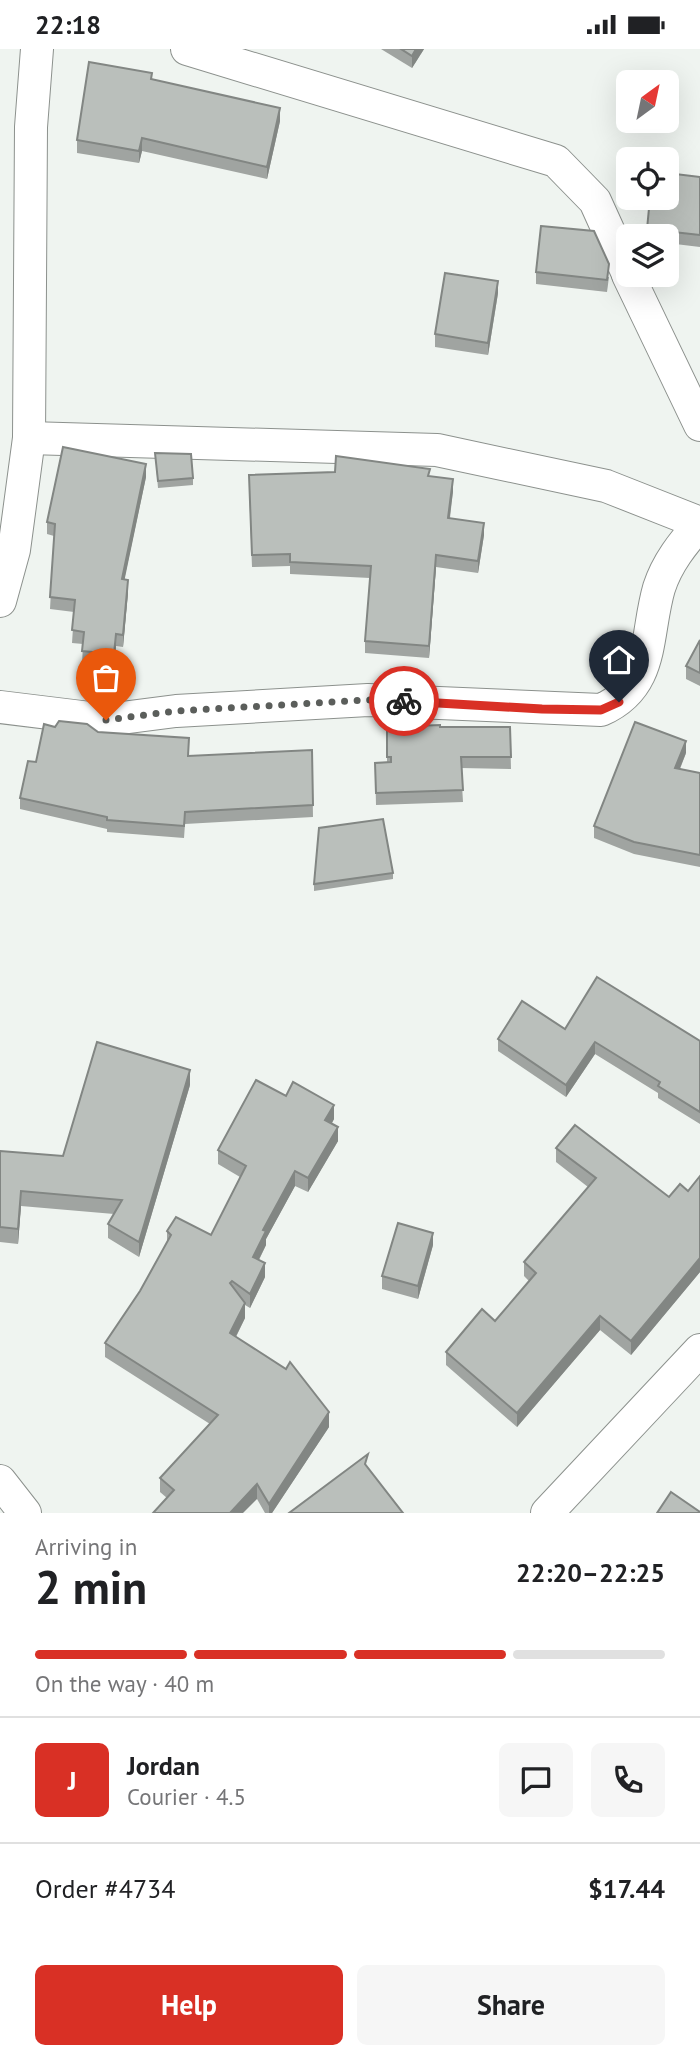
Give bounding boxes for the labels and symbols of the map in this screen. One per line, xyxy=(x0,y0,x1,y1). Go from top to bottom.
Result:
north arrow xyxy=(616,70,679,133)
pin xyxy=(589,630,649,702)
pin xyxy=(76,648,136,720)
courier xyxy=(369,666,439,736)

